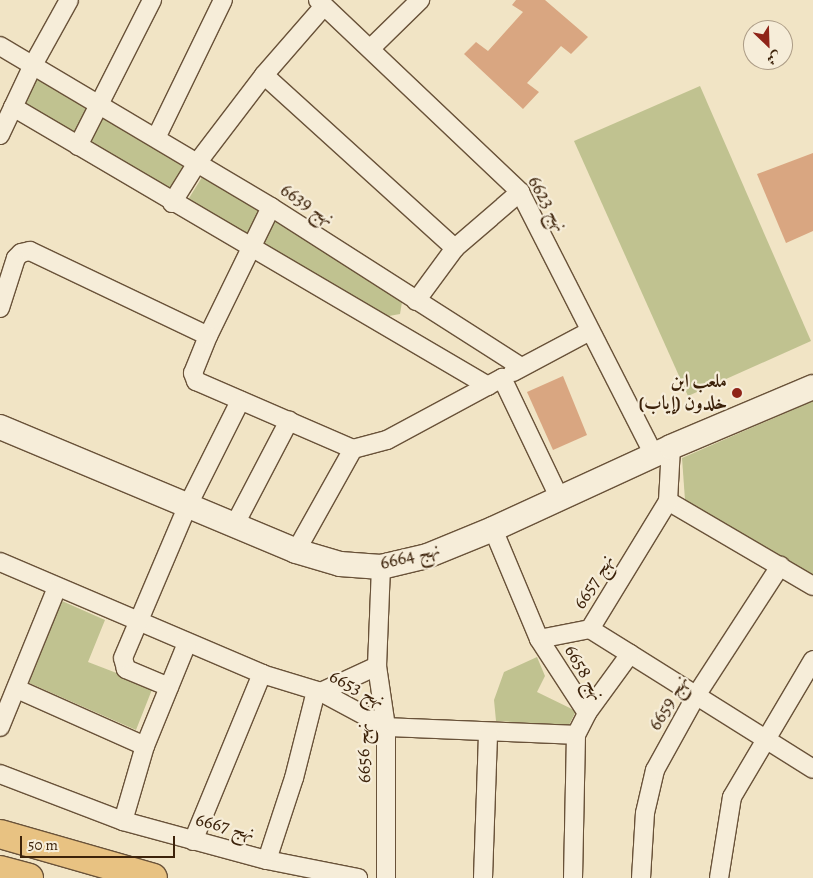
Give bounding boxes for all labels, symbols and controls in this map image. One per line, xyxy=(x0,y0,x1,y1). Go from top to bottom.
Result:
north arrow xyxy=(743,20,793,70)
text: ش xyxy=(764,47,784,70)
street label: نهج 6623 xyxy=(522,172,572,236)
street label: نهج 6639 xyxy=(276,179,338,231)
place label: ملعب ابن خلدون (إياب) xyxy=(639,371,727,415)
marker: ملعب ابن خلدون (إياب) xyxy=(731,387,743,399)
street label: نهج 6664 xyxy=(378,539,442,575)
street label: نهج 6657 xyxy=(569,551,619,613)
street label: نهج 6658 xyxy=(559,641,609,705)
street label: نهج 6653 xyxy=(325,665,389,713)
street label: نهج 6659 xyxy=(644,671,694,735)
street label: نهج 6656 xyxy=(352,722,376,784)
street label: نهج 6667 xyxy=(193,809,257,845)
scale bar xyxy=(22,826,178,858)
text: 50 m xyxy=(28,835,58,855)

